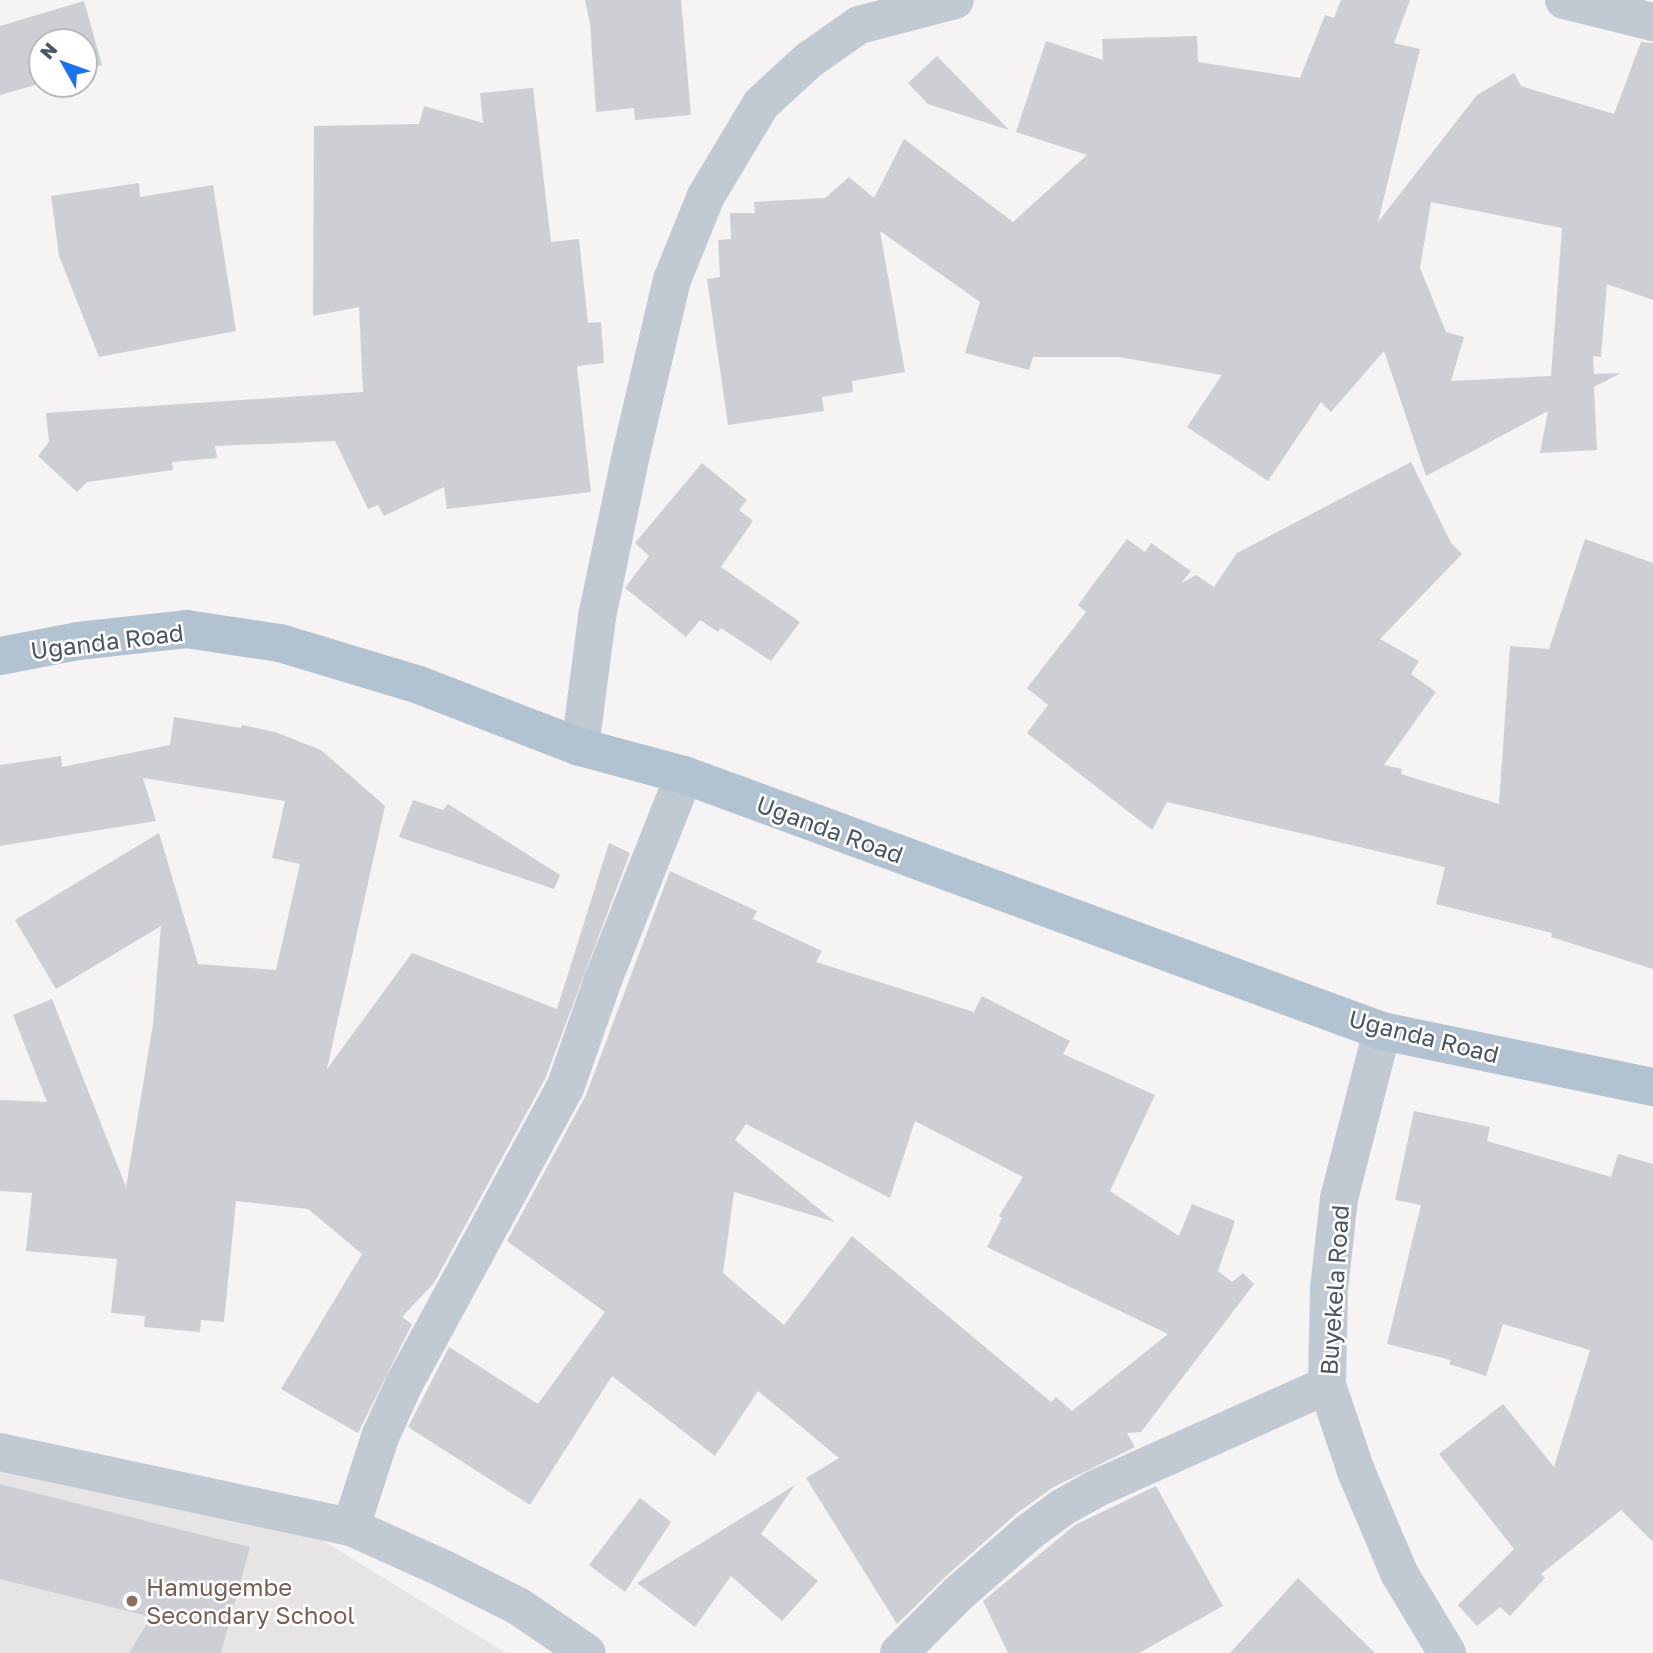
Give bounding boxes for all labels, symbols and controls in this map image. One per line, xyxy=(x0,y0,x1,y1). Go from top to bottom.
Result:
north arrow xyxy=(28,28,98,98)
text: N xyxy=(35,38,62,63)
street label: Uganda Road xyxy=(29,617,185,665)
street label: Uganda Road xyxy=(753,789,907,869)
street label: Uganda Road xyxy=(1346,1003,1502,1069)
street label: Buyekela Road xyxy=(1314,1204,1354,1376)
place label: Hamugembe Secondary School xyxy=(146,1573,355,1629)
marker: Hamugembe Secondary School xyxy=(124,1593,140,1609)

